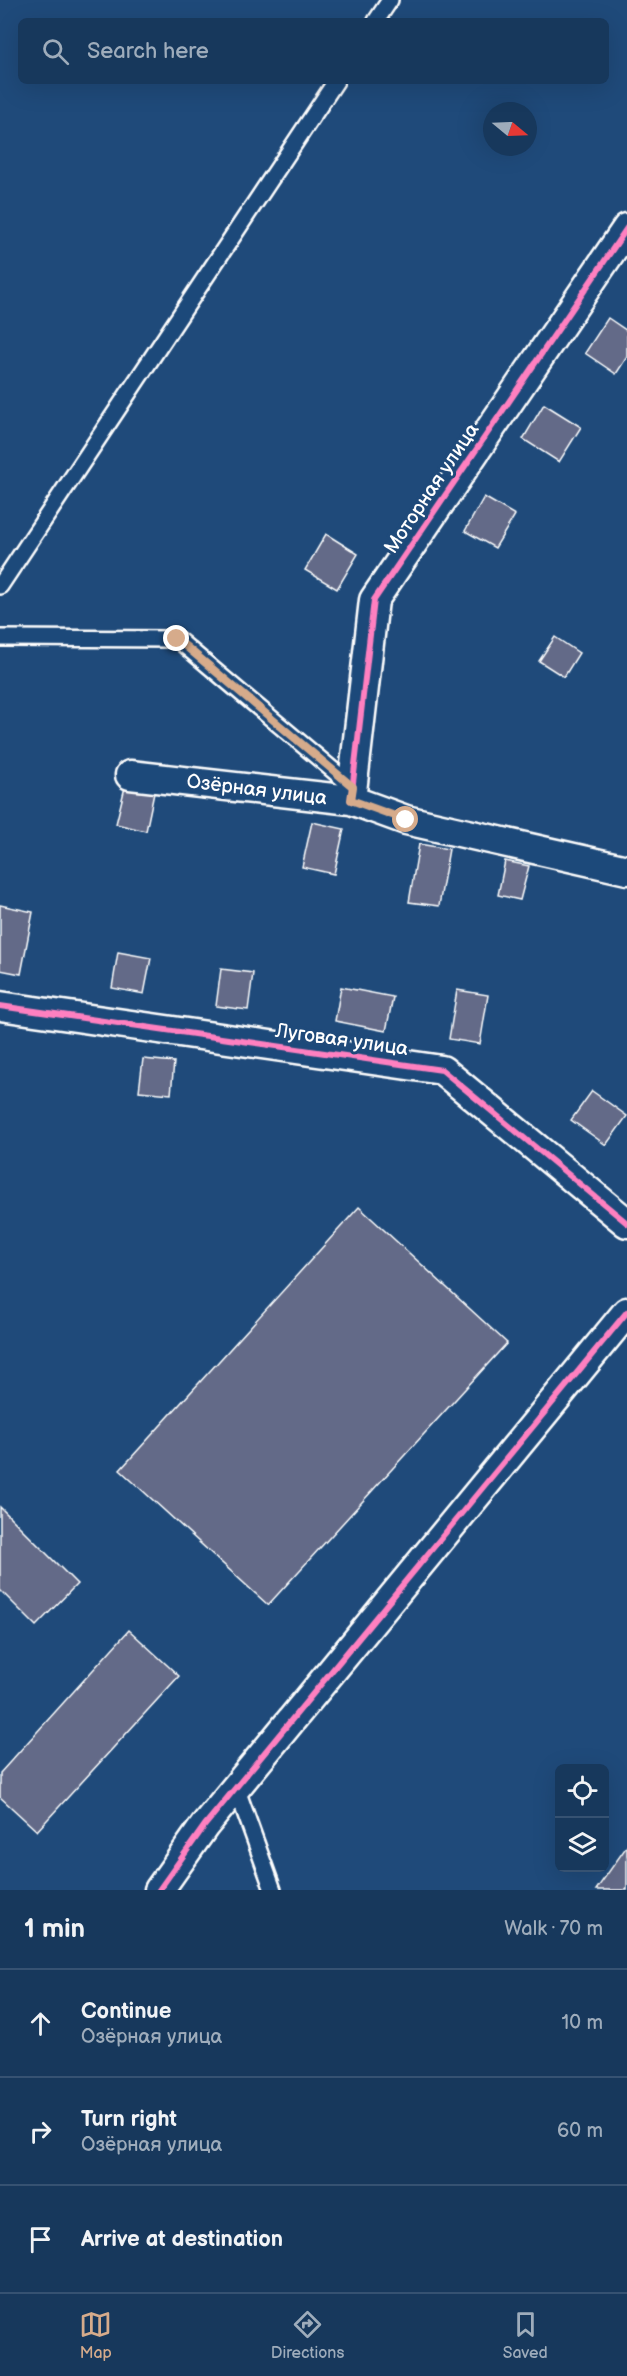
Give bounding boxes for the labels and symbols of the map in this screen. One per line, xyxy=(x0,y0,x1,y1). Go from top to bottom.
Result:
north arrow xyxy=(483,102,537,156)
street label: Моторная улица xyxy=(379,419,484,558)
route end xyxy=(163,625,189,651)
street label: Озёрная улица xyxy=(185,769,329,811)
route start xyxy=(392,806,418,832)
street label: Луговая улица xyxy=(273,1019,410,1061)

